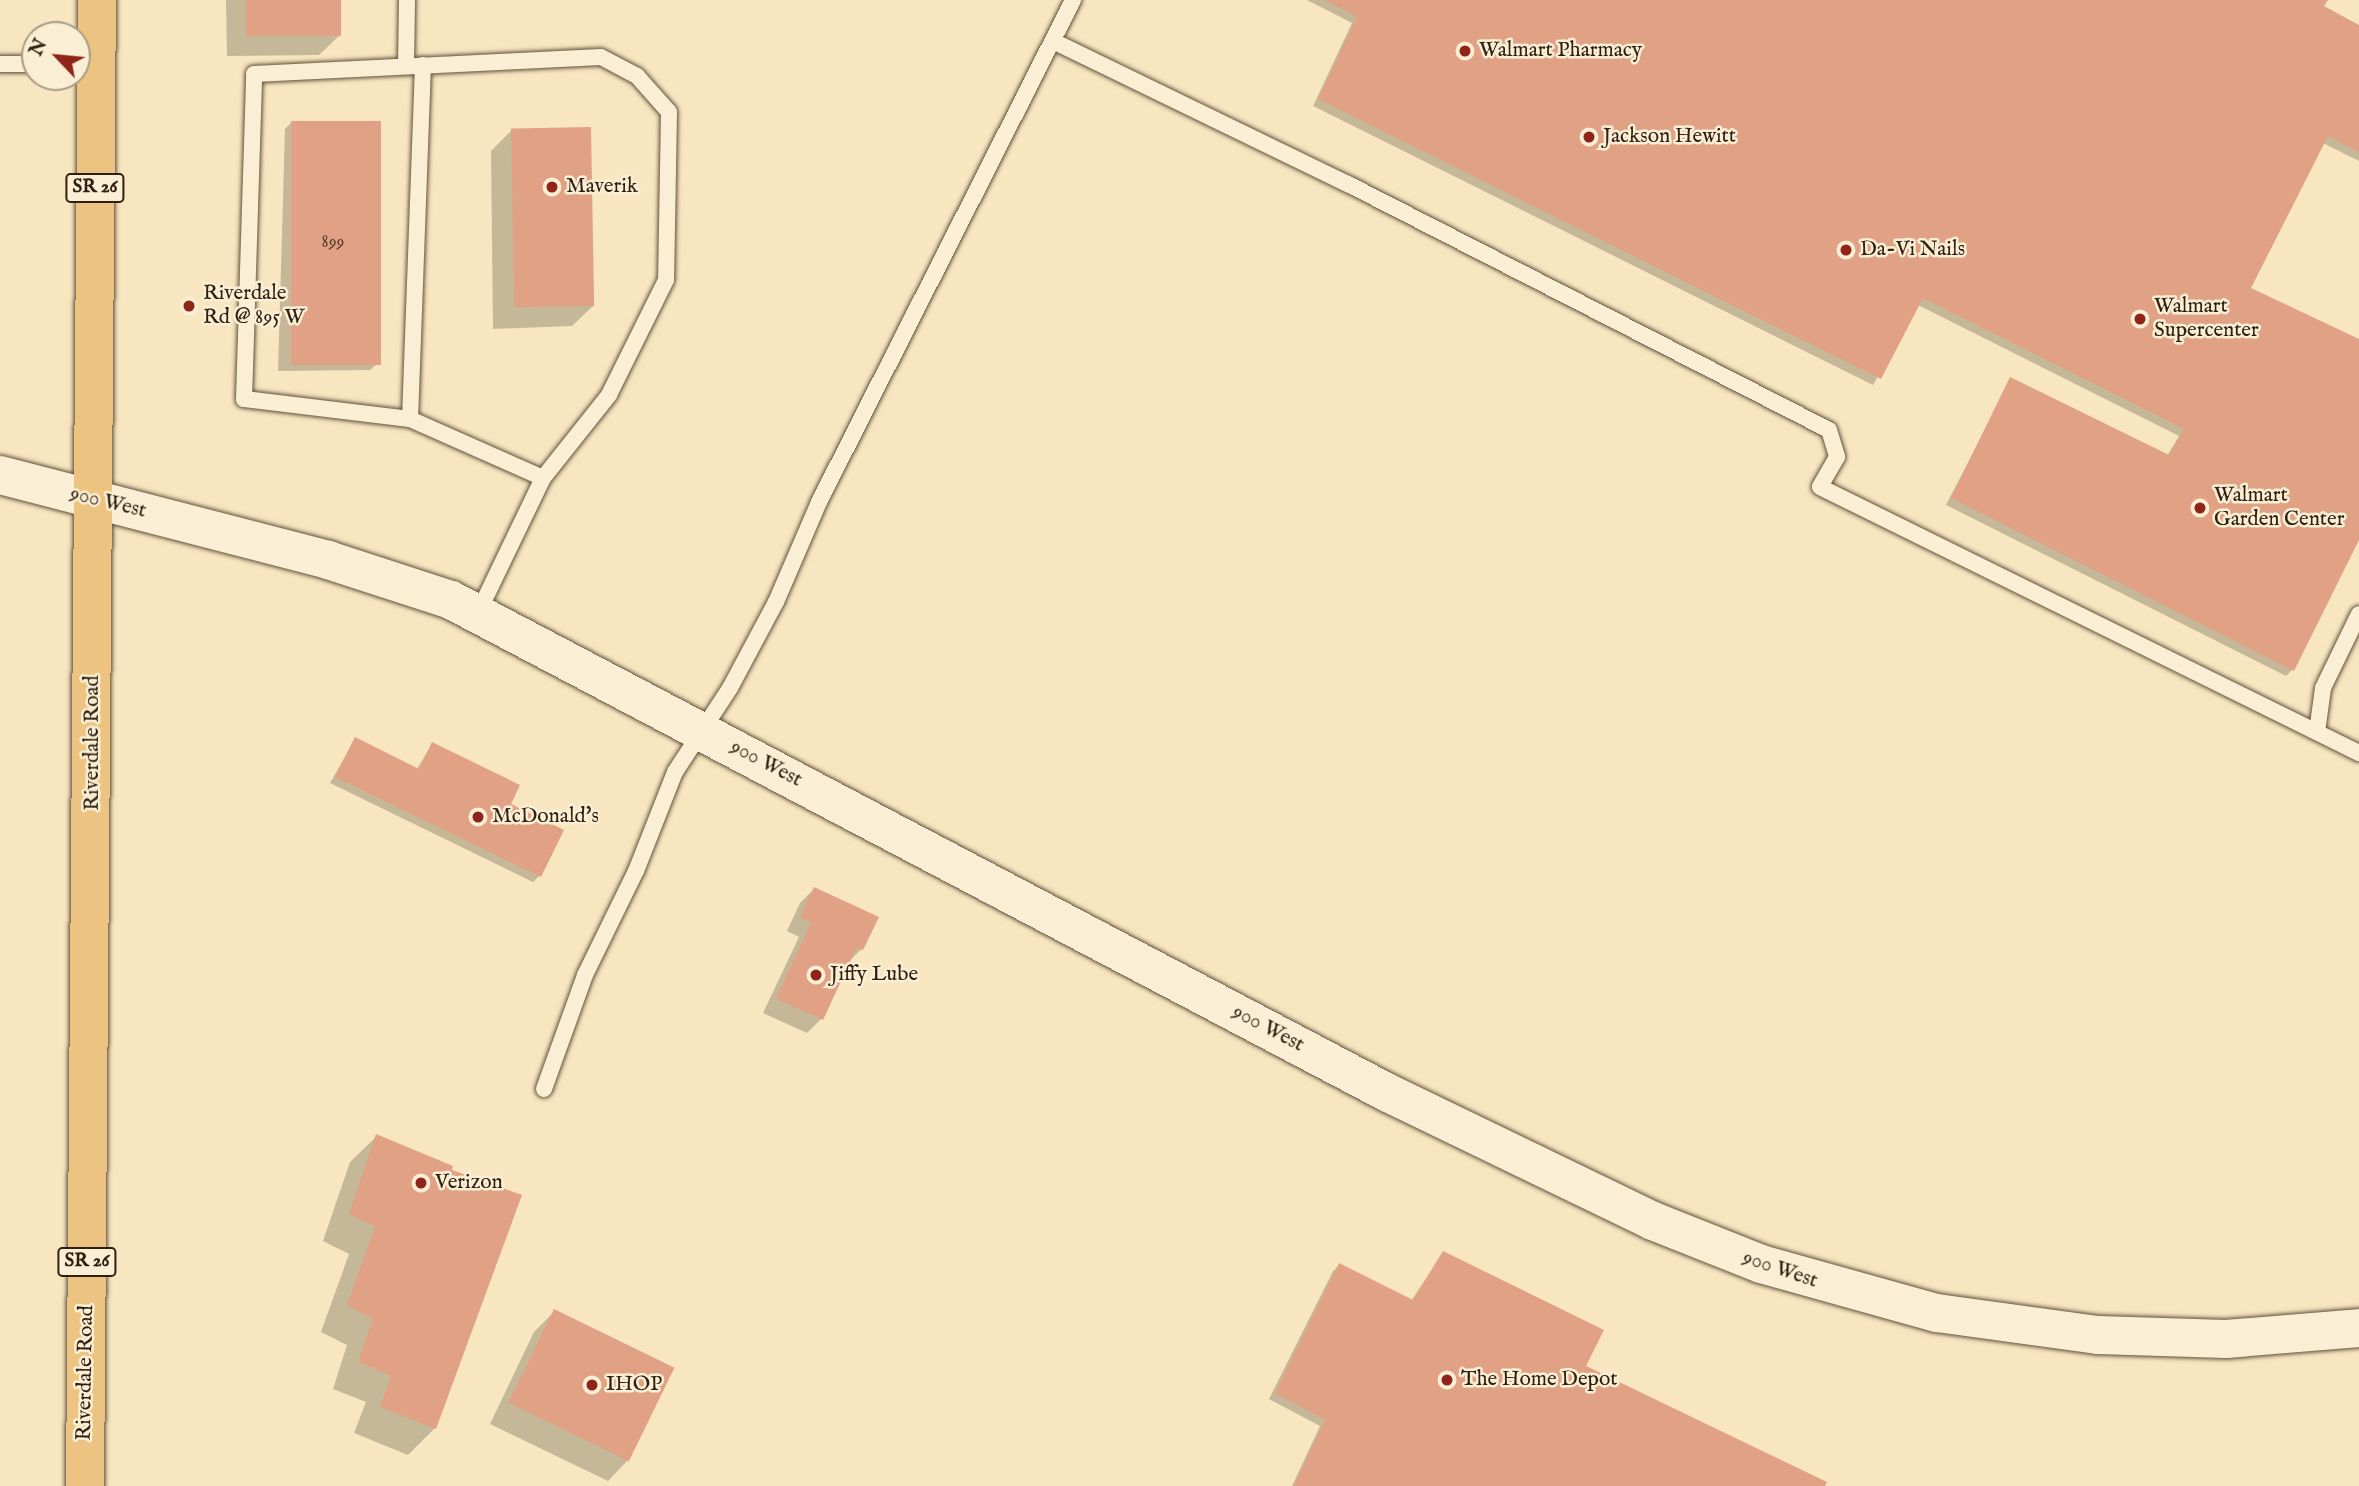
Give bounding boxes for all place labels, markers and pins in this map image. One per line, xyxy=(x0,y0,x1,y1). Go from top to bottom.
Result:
place label: Walmart Pharmacy xyxy=(1479,38,1642,64)
marker: Walmart Pharmacy xyxy=(1457,43,1473,59)
place label: Jackson Hewitt xyxy=(1603,124,1736,150)
marker: Jackson Hewitt xyxy=(1581,129,1597,145)
place label: Maverik xyxy=(566,174,638,200)
marker: Maverik xyxy=(544,179,560,195)
place label: Da-Vi Nails xyxy=(1860,237,1965,263)
marker: Da-Vi Nails xyxy=(1838,242,1854,258)
place label: Riverdale Rd @ 895 W xyxy=(203,281,305,331)
place label: Walmart Supercenter xyxy=(2154,294,2259,344)
marker: Riverdale Rd @ 895 W xyxy=(181,298,197,314)
marker: Walmart Supercenter xyxy=(2132,311,2148,327)
place label: Walmart Garden Center xyxy=(2214,483,2344,533)
marker: Walmart Garden Center xyxy=(2192,500,2208,516)
place label: McDonald's xyxy=(492,804,599,830)
marker: McDonald's xyxy=(470,809,486,825)
place label: Jiffy Lube xyxy=(830,962,918,988)
marker: Jiffy Lube xyxy=(808,967,824,983)
place label: Verizon xyxy=(435,1170,503,1196)
marker: Verizon xyxy=(413,1175,429,1191)
place label: The Home Depot xyxy=(1461,1367,1618,1393)
place label: IHOP xyxy=(606,1372,662,1398)
marker: The Home Depot xyxy=(1439,1372,1455,1388)
marker: IHOP xyxy=(584,1377,600,1393)

